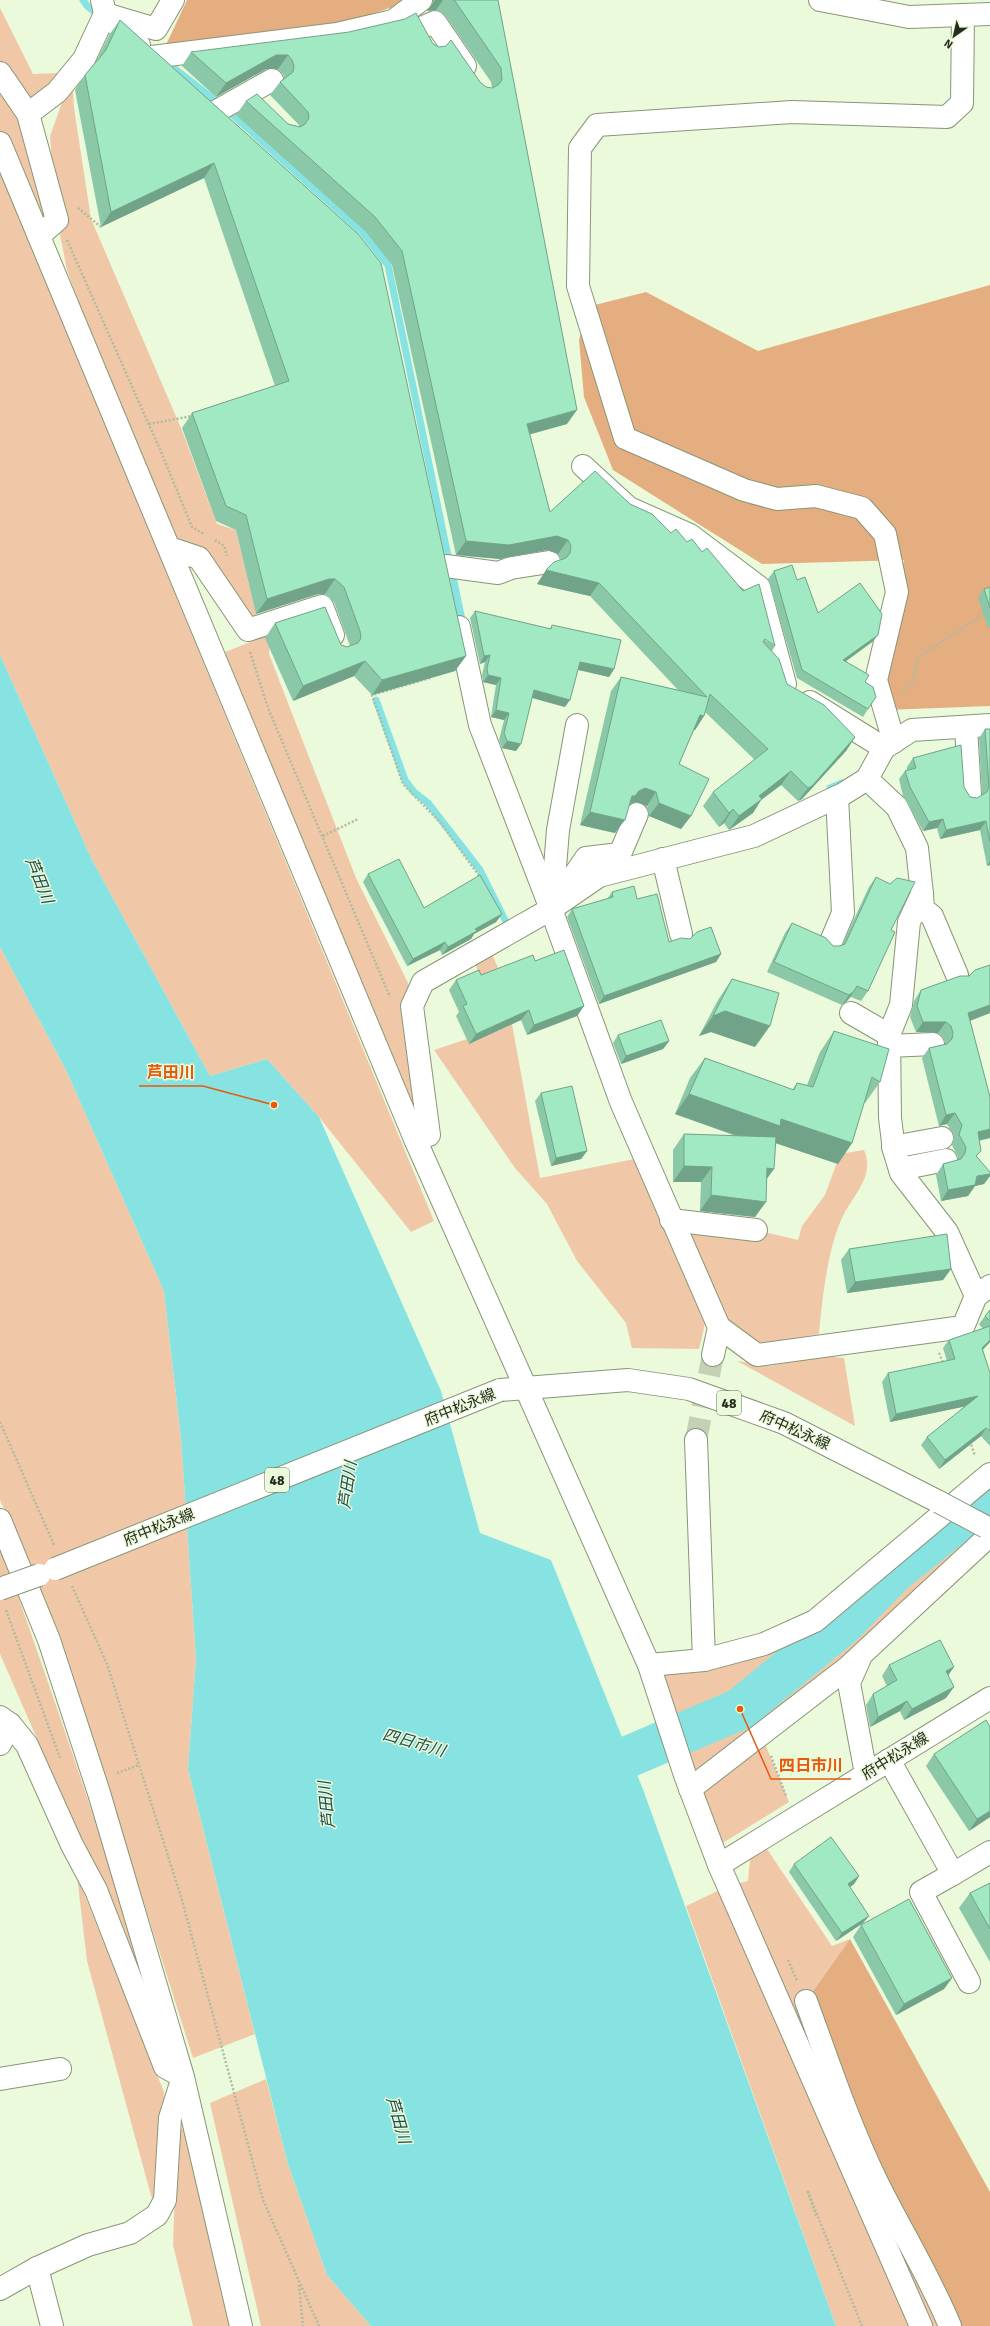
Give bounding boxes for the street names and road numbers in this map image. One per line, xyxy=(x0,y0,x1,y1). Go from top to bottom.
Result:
street label: 府中松永線 xyxy=(422,1385,498,1429)
road number: 48 xyxy=(717,1391,741,1415)
street label: 府中松永線 xyxy=(757,1407,833,1453)
road number: 48 xyxy=(265,1468,289,1492)
street label: 府中松永線 xyxy=(121,1505,197,1549)
street label: 府中松永線 xyxy=(858,1728,932,1784)

